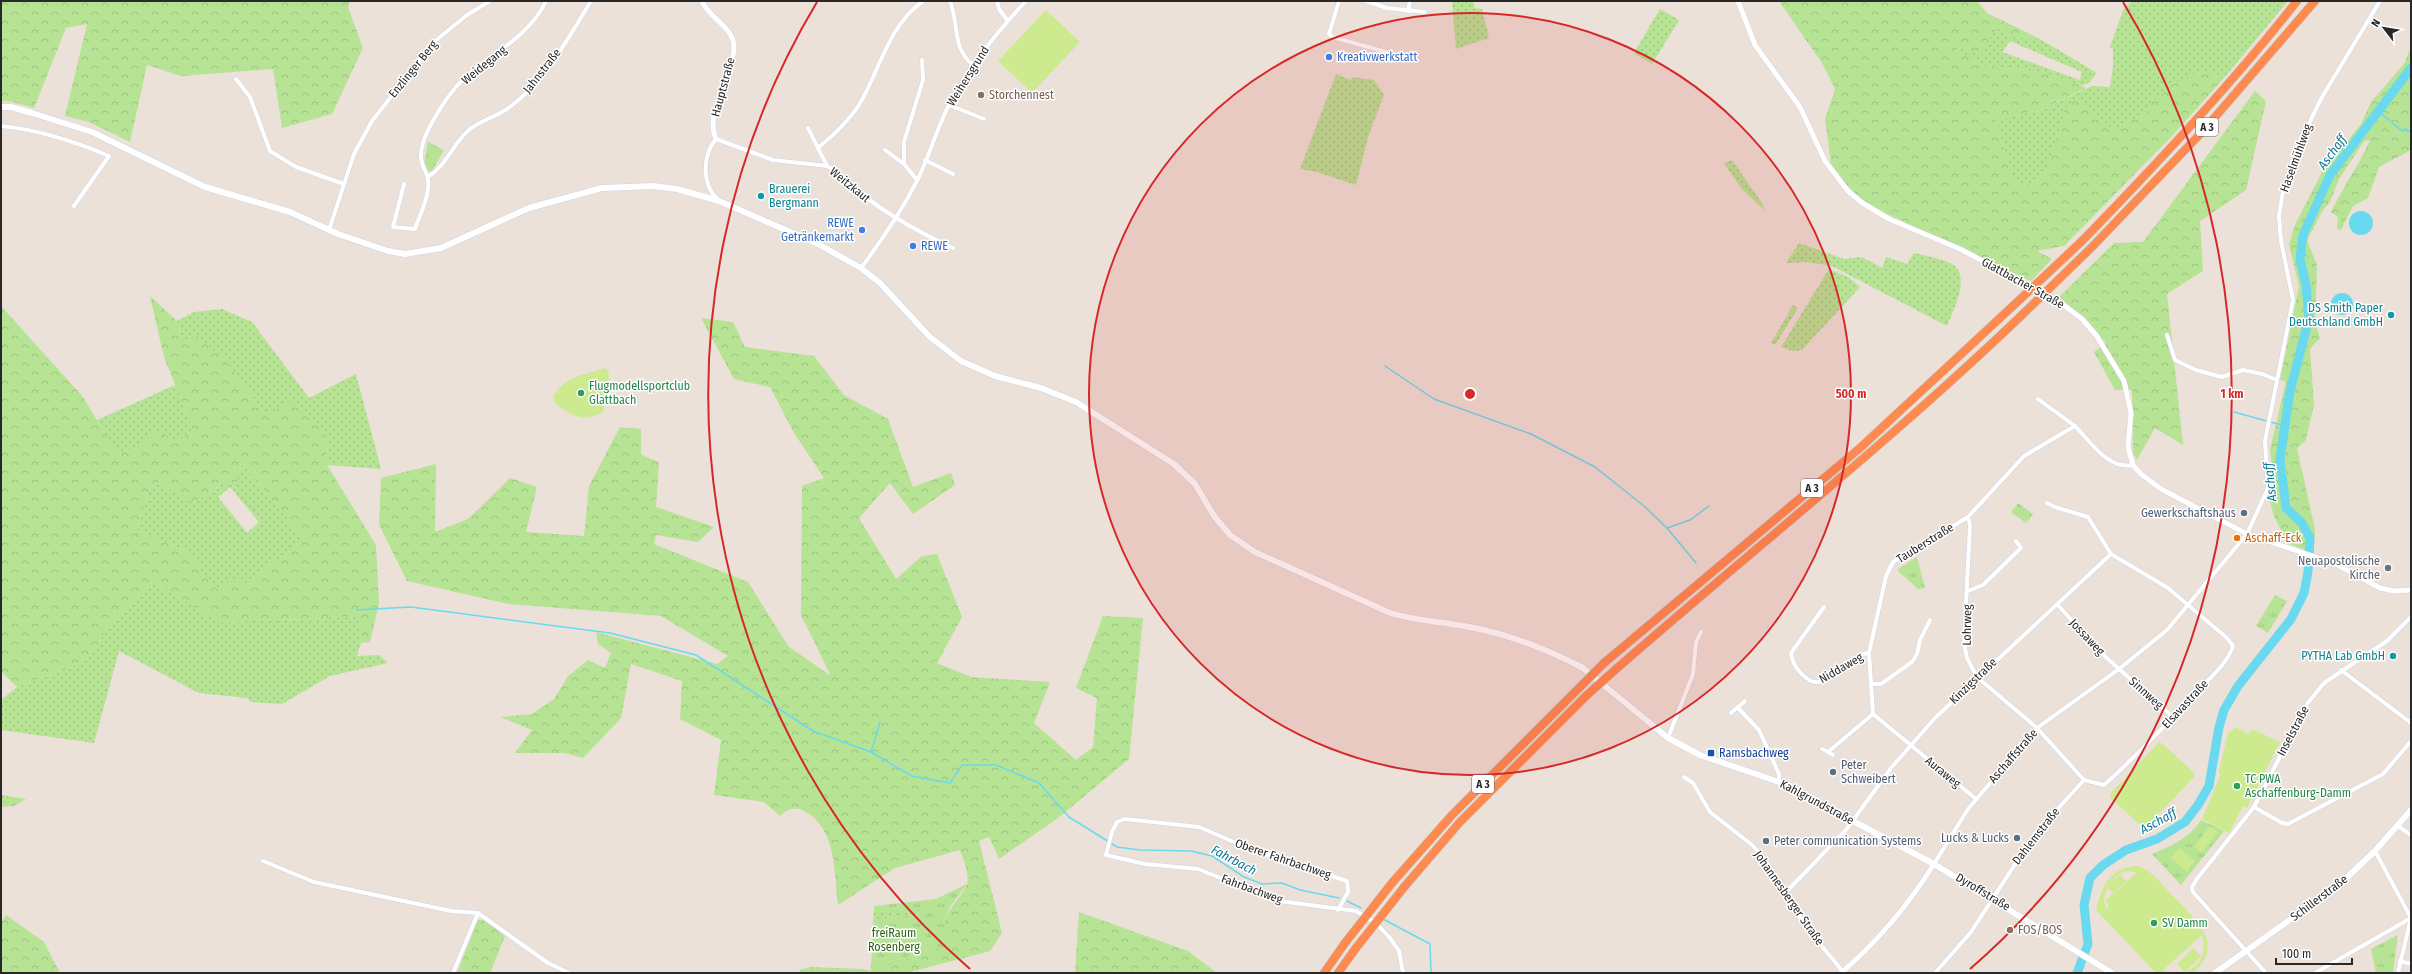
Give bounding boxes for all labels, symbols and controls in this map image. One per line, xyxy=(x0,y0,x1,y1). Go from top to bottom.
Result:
north arrow xyxy=(2364,8,2404,48)
text: N xyxy=(2369,17,2383,29)
street label: Enzlinger Berg xyxy=(386,37,441,100)
street label: Weidegang xyxy=(459,43,509,87)
street label: Weihersgrund xyxy=(944,43,992,109)
street label: Jahnstraße xyxy=(520,46,564,96)
place label: Kreativwerkstatt xyxy=(1337,50,1417,64)
marker: Kreativwerkstatt xyxy=(1324,52,1334,62)
street label: Hauptstraße xyxy=(708,56,738,118)
place label: Storchennest xyxy=(989,88,1054,102)
marker: Storchennest xyxy=(976,90,986,100)
road number: A 3 xyxy=(2196,118,2218,136)
street label: Haselmühlweg xyxy=(2277,122,2315,194)
water label: Aschaff xyxy=(2314,130,2351,173)
street label: Weitzkaut xyxy=(827,164,873,206)
place label: Brauerei Bergmann xyxy=(769,182,819,210)
marker: Brauerei Bergmann xyxy=(756,191,766,201)
place label: REWE Getränkemarkt xyxy=(781,216,854,244)
marker: REWE Getränkemarkt xyxy=(857,225,867,235)
place label: REWE xyxy=(921,239,948,253)
marker: REWE xyxy=(908,241,918,251)
street label: Glattbacher Straße xyxy=(1979,255,2067,312)
place label: DS Smith Paper Deutschland GmbH xyxy=(2289,301,2384,329)
marker: DS Smith Paper Deutschland GmbH xyxy=(2386,310,2396,320)
place label: Flugmodellsportclub Glattbach xyxy=(589,379,690,407)
centre of rings xyxy=(1463,387,1477,401)
text: 500 m xyxy=(1836,387,1866,401)
text: 1 km xyxy=(2221,387,2243,401)
marker: Flugmodellsportclub Glattbach xyxy=(576,388,586,398)
water label: Aschaff xyxy=(2260,460,2280,503)
road number: A 3 xyxy=(1801,479,1823,497)
place label: Gewerkschaftshaus xyxy=(2141,506,2236,520)
marker: Gewerkschaftshaus xyxy=(2239,508,2249,518)
street label: Tauberstraße xyxy=(1894,520,1956,566)
place label: Aschaff-Eck xyxy=(2245,531,2302,545)
marker: Aschaff-Eck xyxy=(2232,533,2242,543)
place label: Neuapostolische Kirche xyxy=(2298,554,2380,582)
marker: Neuapostolische Kirche xyxy=(2383,563,2393,573)
street label: Lohrweg xyxy=(1960,604,1974,646)
street label: Jossaweg xyxy=(2067,616,2108,658)
place label: PYTHA Lab GmbH xyxy=(2301,649,2385,663)
street label: Niddaweg xyxy=(1817,650,1866,686)
marker: PYTHA Lab GmbH xyxy=(2388,651,2398,661)
street label: Kinzigstraße xyxy=(1947,655,2000,707)
street label: Sinnweg xyxy=(2126,674,2166,712)
street label: Elsavastraße xyxy=(2159,677,2211,731)
street label: Inselstraße xyxy=(2274,703,2312,758)
street label: Aschaffstraße xyxy=(1986,726,2040,786)
place label: Ramsbachweg xyxy=(1719,746,1789,760)
marker: Ramsbachweg xyxy=(1706,748,1716,758)
street label: Auraweg xyxy=(1922,753,1964,791)
place label: Peter Schweibert xyxy=(1841,758,1896,786)
marker: Peter Schweibert xyxy=(1828,767,1838,777)
place label: TC PWA Aschaffenburg-Damm xyxy=(2245,772,2351,800)
road number: A 3 xyxy=(1472,775,1494,793)
street label: Kahlgrundstraße xyxy=(1778,777,1856,827)
marker: TC PWA Aschaffenburg-Damm xyxy=(2232,781,2242,791)
water label: Aschaff xyxy=(2136,804,2181,838)
street label: Dahlemstraße xyxy=(2009,805,2063,867)
place label: Lucks & Lucks xyxy=(1941,831,2009,845)
marker: Lucks & Lucks xyxy=(2012,833,2022,843)
place label: Peter communication Systems xyxy=(1774,834,1921,848)
street label: Oberer Fahrbachweg xyxy=(1233,836,1333,882)
marker: Peter communication Systems xyxy=(1761,836,1771,846)
water label: Fahrbach xyxy=(1209,842,1259,878)
street label: Johannesberger Straße xyxy=(1751,848,1827,948)
street label: Dyroffstraße xyxy=(1953,870,2013,914)
street label: Fahrbachweg xyxy=(1220,871,1285,907)
street label: Schillerstraße xyxy=(2288,872,2350,924)
place label: SV Damm xyxy=(2162,916,2208,930)
marker: SV Damm xyxy=(2149,918,2159,928)
place label: FOS/BOS xyxy=(2018,923,2062,937)
marker: FOS/BOS xyxy=(2005,925,2015,935)
park label: freiRaum Rosenberg xyxy=(868,926,920,954)
scale bar xyxy=(2276,940,2352,966)
text: 100 m xyxy=(2282,947,2311,961)

